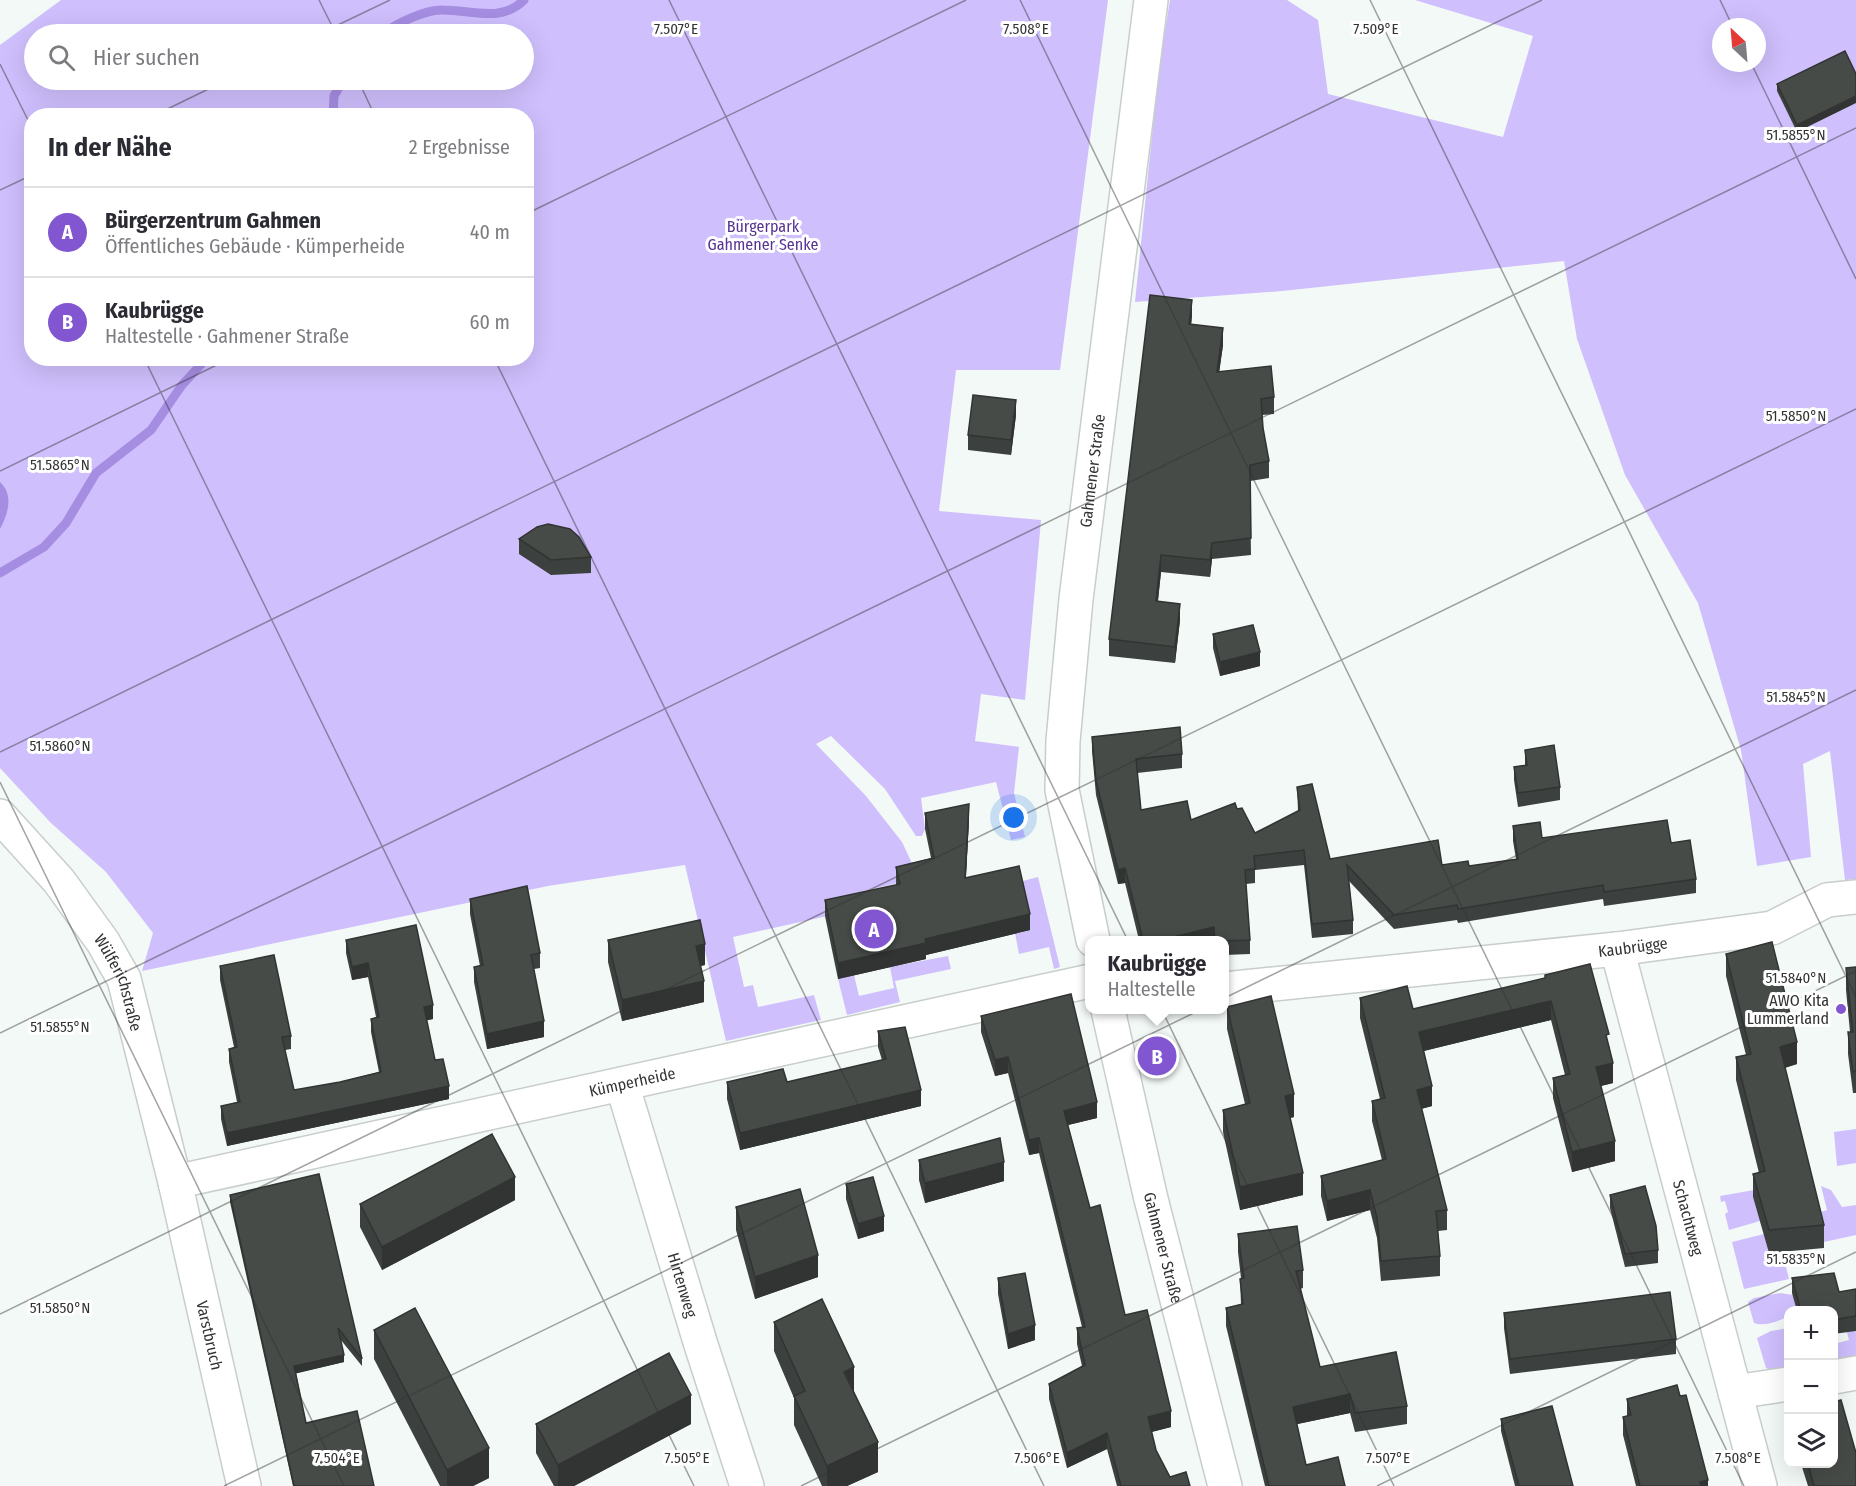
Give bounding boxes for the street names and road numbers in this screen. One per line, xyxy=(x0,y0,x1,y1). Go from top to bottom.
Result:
street label: Gahmener Straße xyxy=(1076,413,1109,528)
street label: Wülferichstraße xyxy=(91,930,146,1033)
street label: Kaubrügge xyxy=(1597,933,1669,960)
street label: Kümperheide xyxy=(587,1063,677,1100)
street label: Schachtweg xyxy=(1669,1178,1708,1258)
street label: Gahmener Straße xyxy=(1140,1190,1187,1305)
street label: Hirtenweg xyxy=(664,1250,702,1320)
street label: Varstbruch xyxy=(193,1299,227,1372)

